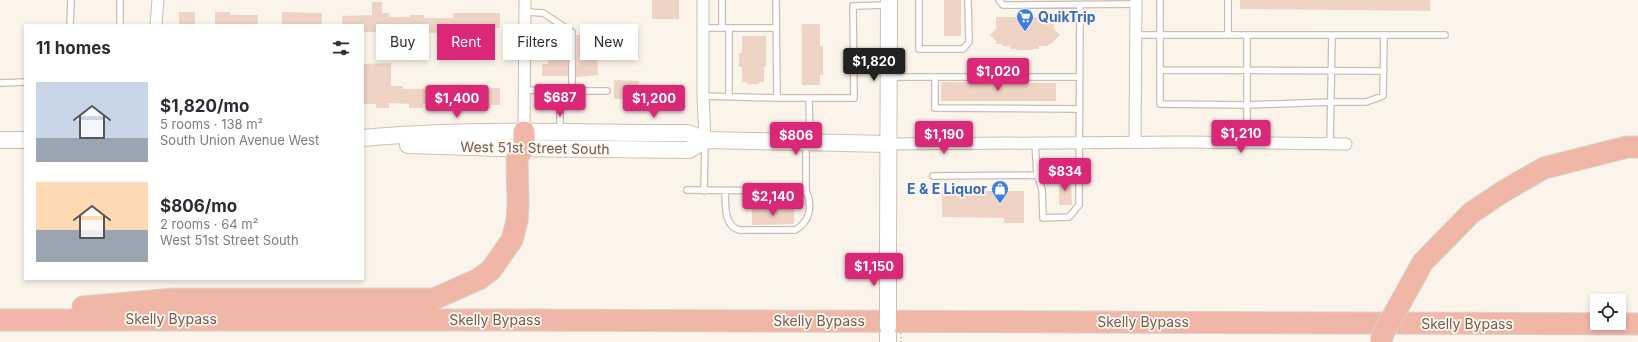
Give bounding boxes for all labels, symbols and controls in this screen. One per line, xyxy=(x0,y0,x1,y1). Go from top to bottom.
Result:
supermarket icon: QuikTrip xyxy=(1015,7,1035,32)
place label: QuikTrip xyxy=(1038,8,1096,25)
chip: Buy xyxy=(376,24,429,60)
chip: Rent xyxy=(437,24,495,60)
chip: Filters xyxy=(503,24,572,60)
chip: New xyxy=(580,24,638,60)
icon: filters xyxy=(330,37,352,59)
text: 11 homes xyxy=(36,38,111,58)
pin: $1,820 xyxy=(841,48,907,82)
text: $1,820 xyxy=(852,53,896,69)
pin: $1,020 xyxy=(965,58,1031,92)
text: $1,020 xyxy=(976,63,1020,79)
pin: $687 xyxy=(536,84,584,118)
pin: $1,400 xyxy=(424,85,490,119)
pin: $1,200 xyxy=(621,85,687,119)
text: $687 xyxy=(544,89,576,105)
text: $1,400 xyxy=(435,90,479,106)
text: $1,200 xyxy=(632,90,676,106)
text: $1,820/mo xyxy=(160,96,249,116)
icon: home xyxy=(68,98,116,146)
text: 5 rooms · 138 m² xyxy=(160,116,263,132)
pin: $1,210 xyxy=(1208,120,1274,154)
pin: $1,190 xyxy=(911,121,977,155)
pin: $806 xyxy=(772,122,820,156)
text: $1,210 xyxy=(1220,125,1262,141)
text: $1,190 xyxy=(924,126,964,142)
text: $806 xyxy=(779,127,813,143)
text: South Union Avenue West xyxy=(160,132,319,148)
street label: West 51st Street South xyxy=(460,138,610,157)
pin: $834 xyxy=(1041,158,1089,192)
text: $834 xyxy=(1048,163,1082,179)
shop icon: E & E Liquor xyxy=(990,179,1010,204)
place label: E & E Liquor xyxy=(907,180,987,197)
pin: $2,140 xyxy=(740,183,806,217)
text: $2,140 xyxy=(751,188,795,204)
text: $806/mo xyxy=(160,196,237,216)
icon: home xyxy=(68,198,116,246)
text: 2 rooms · 64 m² xyxy=(160,216,258,232)
text: West 51st Street South xyxy=(160,232,299,248)
pin: $1,150 xyxy=(841,253,907,287)
text: $1,150 xyxy=(854,258,894,274)
map controls xyxy=(1590,294,1626,330)
button: locate xyxy=(1590,294,1626,330)
street label: Skelly Bypass xyxy=(125,310,217,327)
street label: Skelly Bypass xyxy=(449,311,541,328)
street label: Skelly Bypass xyxy=(773,312,865,329)
street label: Skelly Bypass xyxy=(1097,313,1189,330)
street label: Skelly Bypass xyxy=(1421,315,1513,332)

